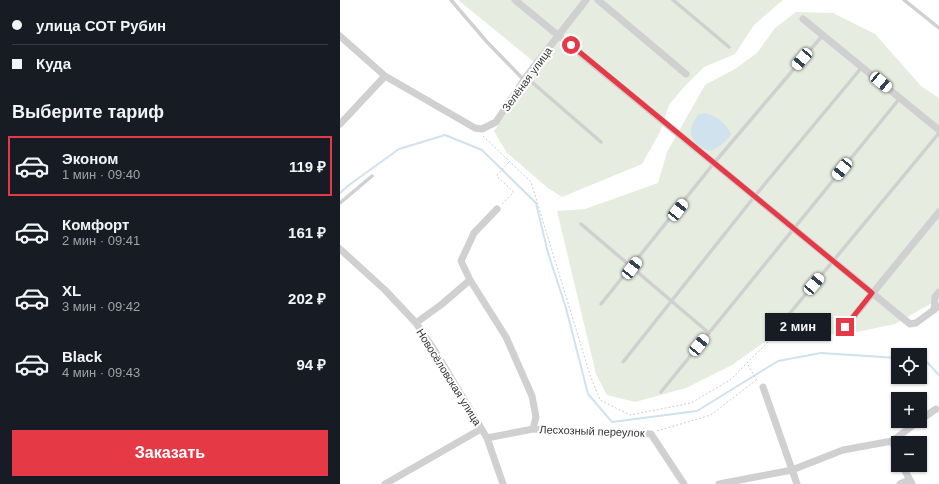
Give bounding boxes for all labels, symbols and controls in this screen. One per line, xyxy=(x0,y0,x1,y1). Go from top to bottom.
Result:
text: улица СОТ Рубин xyxy=(36,17,166,34)
route start xyxy=(562,36,580,54)
street label: Зелёная улица xyxy=(500,44,555,113)
car xyxy=(790,46,814,72)
text: Куда xyxy=(36,55,71,72)
car xyxy=(868,70,894,94)
text: Выберите тариф xyxy=(12,102,164,122)
icon: car xyxy=(14,148,50,184)
text: Эконом xyxy=(62,150,118,167)
car xyxy=(830,156,854,182)
text: 119 ₽ xyxy=(289,158,326,175)
text: 1 мин · 09:40 xyxy=(62,167,140,182)
car xyxy=(666,197,690,223)
icon: car xyxy=(14,214,50,250)
text: Комфорт xyxy=(62,216,129,233)
text: 161 ₽ xyxy=(288,224,326,241)
text: 2 мин · 09:41 xyxy=(62,233,140,248)
car xyxy=(620,255,644,281)
car xyxy=(802,271,826,297)
icon: car xyxy=(14,280,50,316)
text: XL xyxy=(62,282,81,299)
text: 202 ₽ xyxy=(288,290,326,307)
text: 3 мин · 09:42 xyxy=(62,299,140,314)
callout: 2 мин xyxy=(765,313,831,341)
route end xyxy=(836,318,854,336)
text: 2 мин xyxy=(780,319,816,334)
street label: Новосёловская улица xyxy=(414,326,484,428)
car xyxy=(687,332,711,358)
icon: car xyxy=(14,346,50,382)
text: Black xyxy=(62,348,102,365)
map controls xyxy=(891,348,927,472)
button: locate xyxy=(891,348,927,384)
text: 94 ₽ xyxy=(296,356,326,373)
text: 4 мин · 09:43 xyxy=(62,365,140,380)
button: + xyxy=(891,392,927,428)
street label: Лесхозный переулок xyxy=(539,423,645,439)
button: Заказать xyxy=(12,430,328,476)
button: − xyxy=(891,436,927,472)

